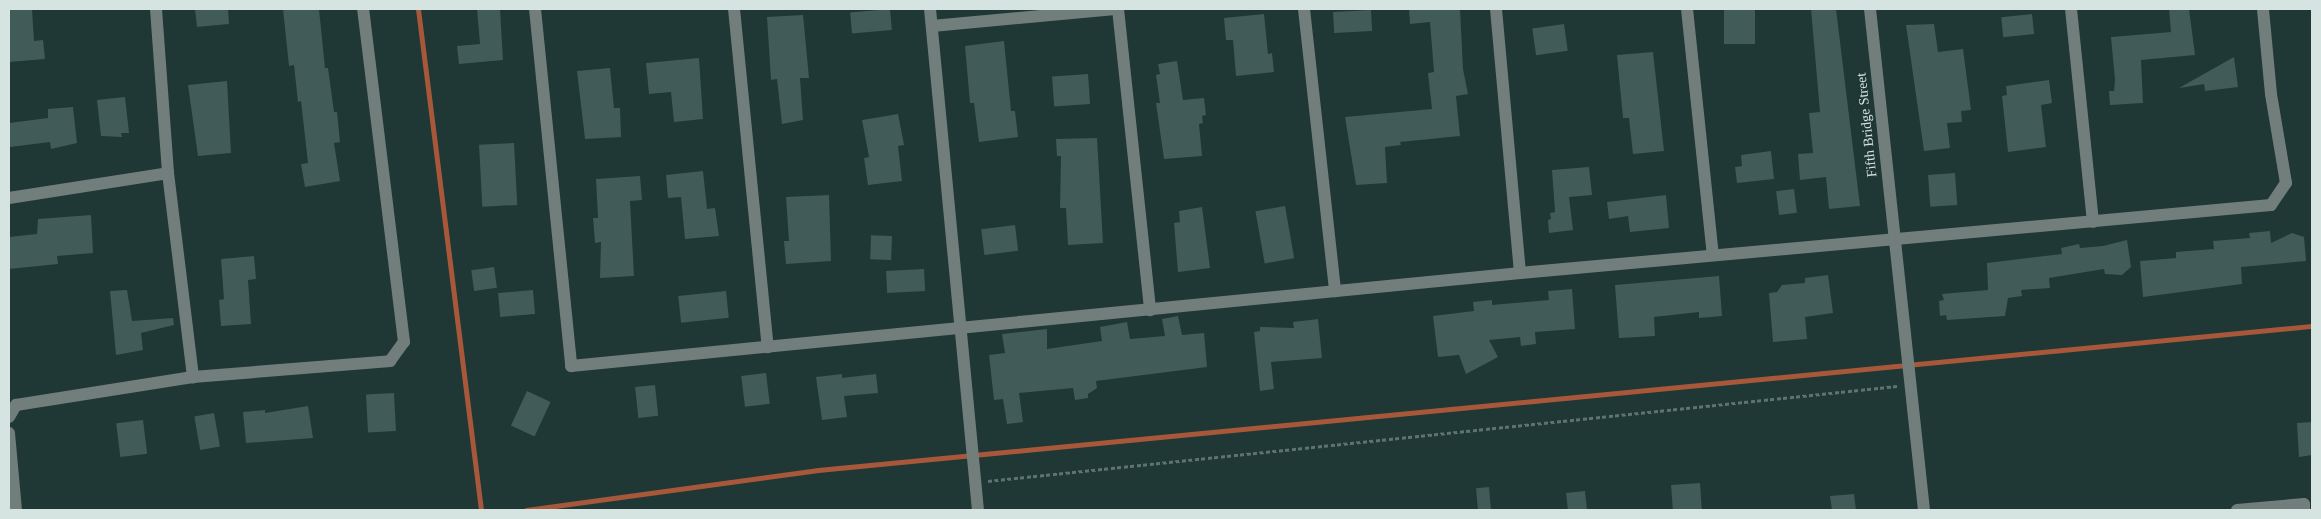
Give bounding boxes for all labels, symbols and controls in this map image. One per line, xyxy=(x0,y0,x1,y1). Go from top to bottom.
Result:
street label: Fifth Bridge Street xyxy=(1853,72,1881,178)

